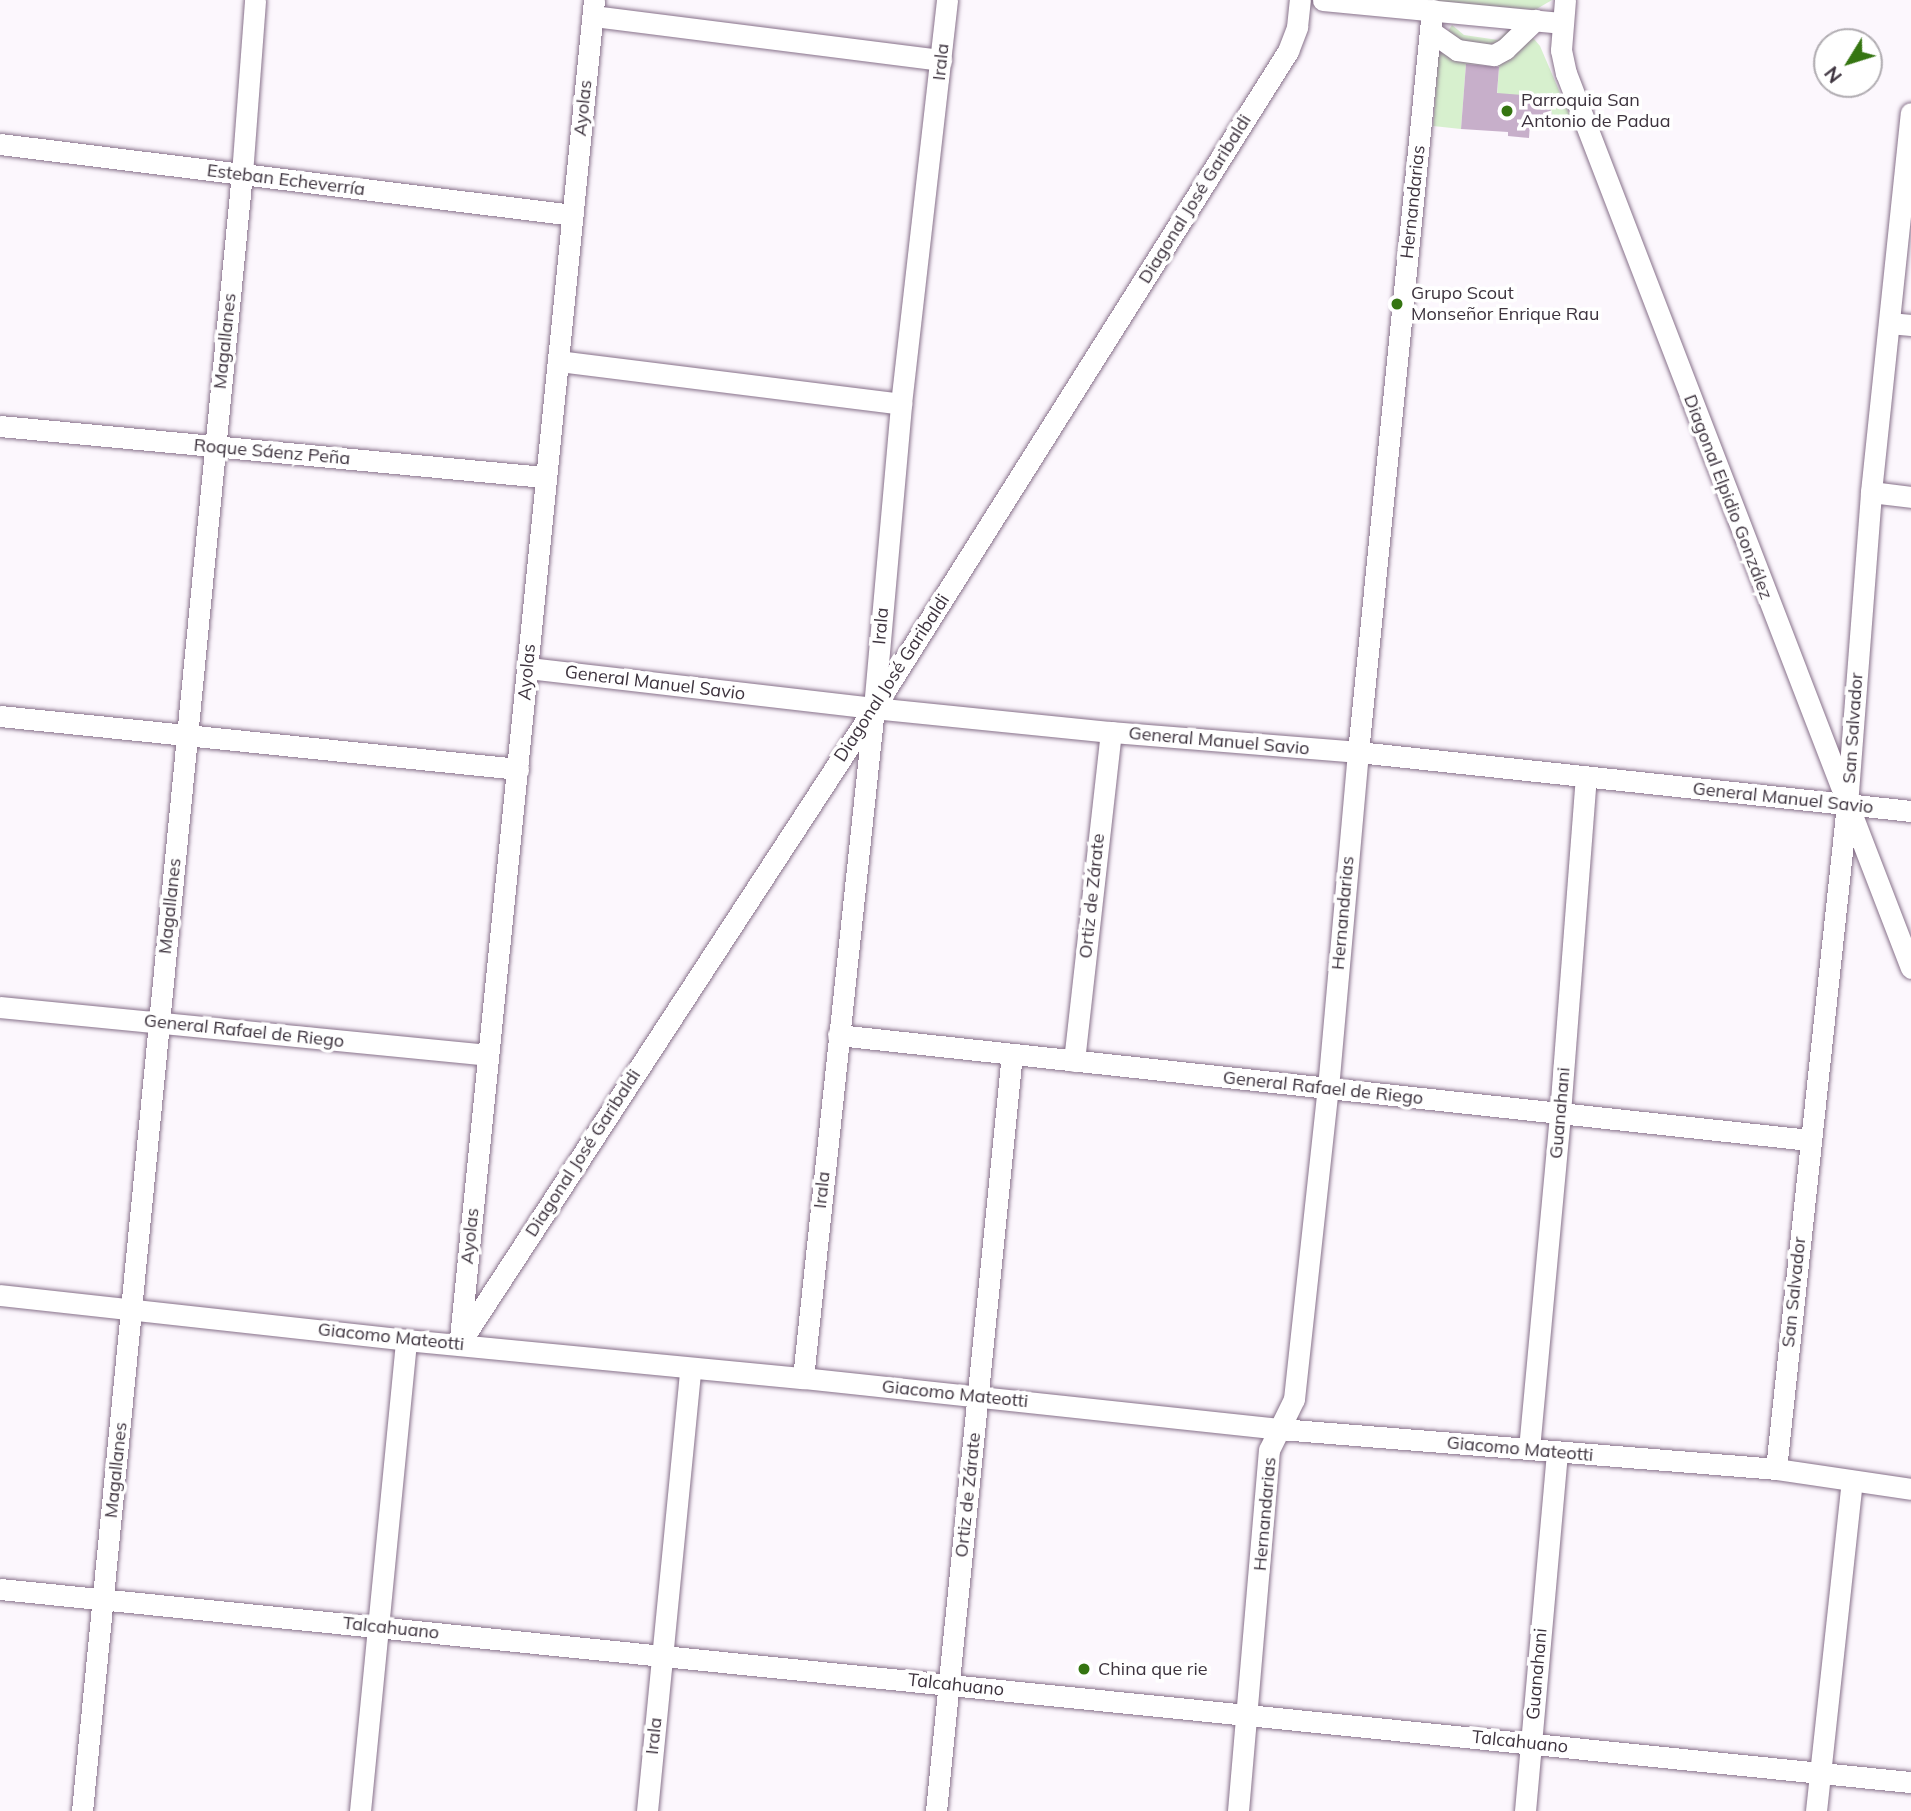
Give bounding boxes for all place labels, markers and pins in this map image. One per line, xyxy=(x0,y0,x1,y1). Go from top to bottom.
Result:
place label: Parroquia San Antonio de Padua xyxy=(1521,90,1670,132)
marker: Parroquia San Antonio de Padua xyxy=(1499,103,1515,119)
place label: Grupo Scout Monseñor Enrique Rau xyxy=(1411,283,1599,326)
marker: Grupo Scout Monseñor Enrique Rau xyxy=(1389,296,1405,312)
place label: China que rie xyxy=(1098,1658,1207,1680)
marker: China que rie xyxy=(1076,1661,1092,1677)

